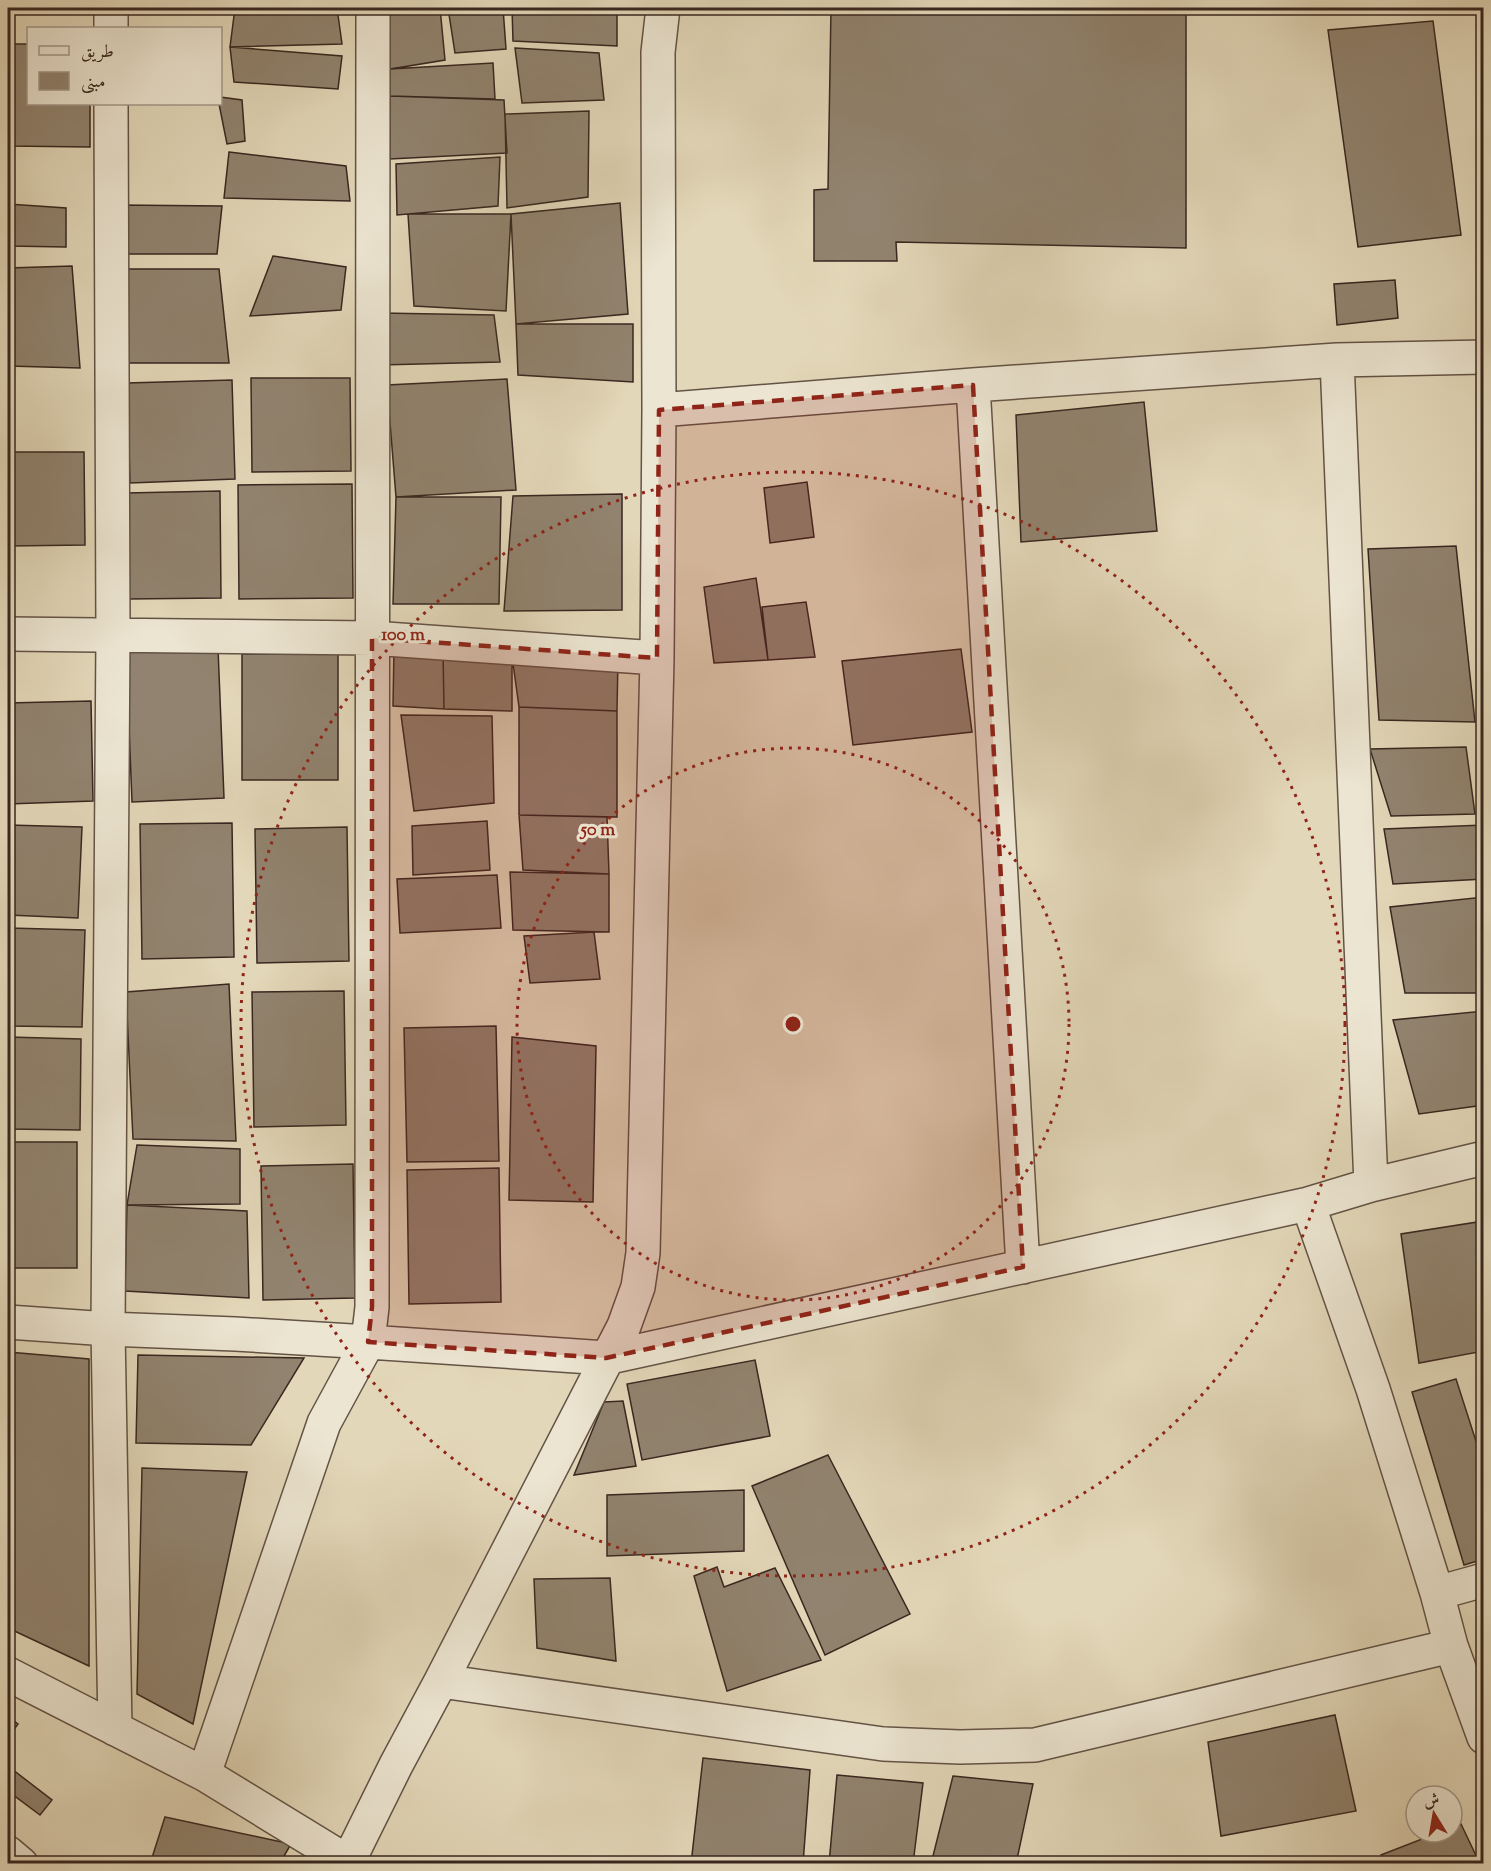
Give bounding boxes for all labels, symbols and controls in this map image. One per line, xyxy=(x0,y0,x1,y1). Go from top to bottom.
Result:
legend xyxy=(27,27,222,105)
text: طريق xyxy=(81,40,114,66)
text: مبنى xyxy=(81,70,106,96)
text: 100 m xyxy=(381,623,425,649)
text: 50 m xyxy=(579,818,615,844)
centre of rings xyxy=(783,1014,803,1034)
north arrow xyxy=(1404,1784,1464,1844)
text: ش xyxy=(1422,1789,1442,1815)

